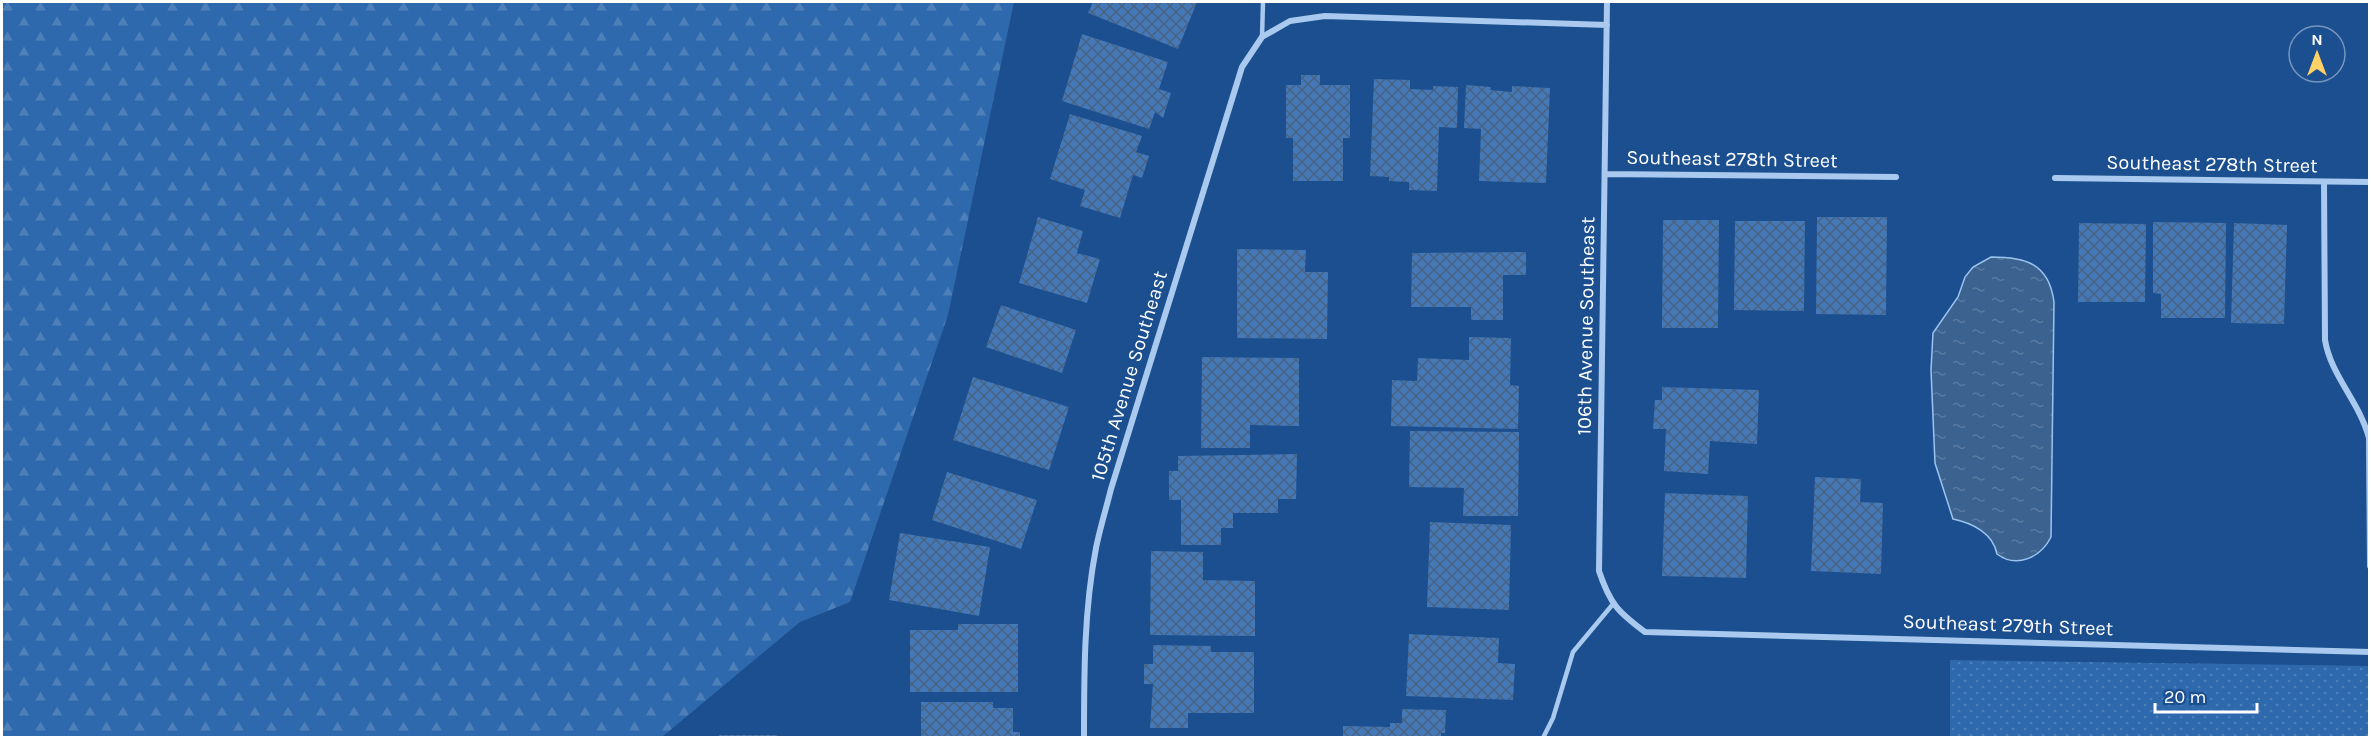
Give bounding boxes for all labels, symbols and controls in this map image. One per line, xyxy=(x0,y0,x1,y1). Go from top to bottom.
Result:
north arrow xyxy=(2287,24,2347,84)
text: N xyxy=(2311,30,2323,49)
street label: Southeast 278th Street xyxy=(1626,146,1838,172)
street label: Southeast 278th Street xyxy=(2106,151,2318,177)
street label: 106th Avenue Southeast xyxy=(1573,216,1599,436)
street label: 105th Avenue Southeast xyxy=(1086,268,1172,484)
street label: Southeast 279th Street xyxy=(1902,610,2114,640)
scale bar xyxy=(2155,676,2257,714)
text: 20 m xyxy=(2164,686,2206,708)

